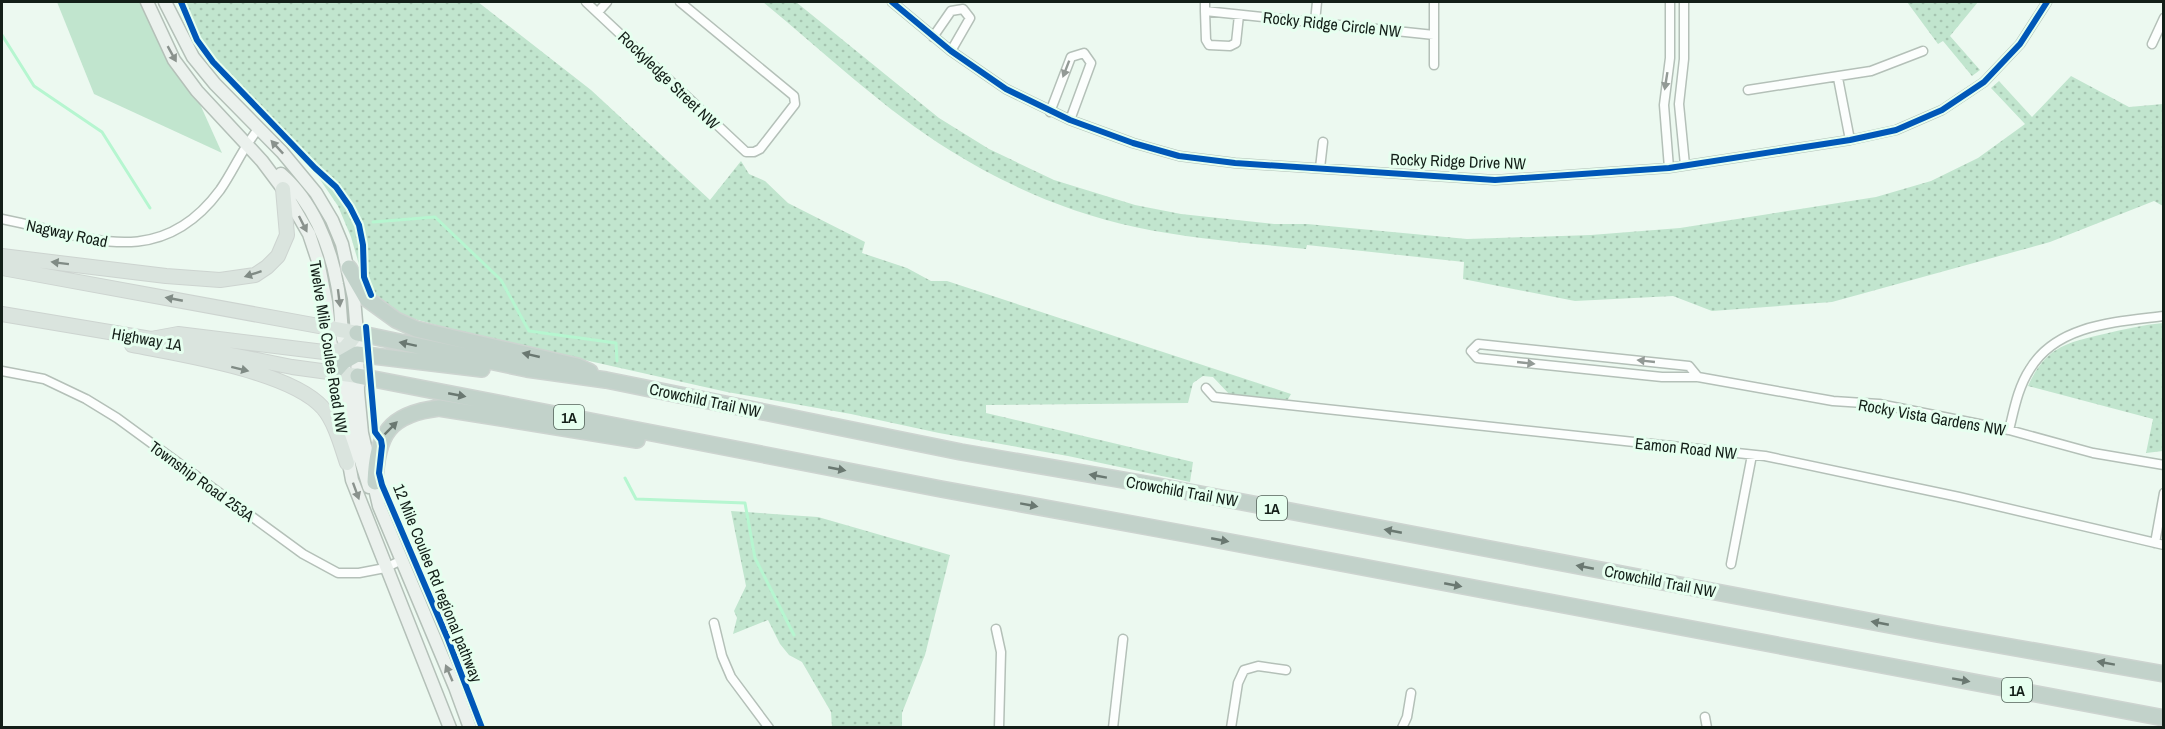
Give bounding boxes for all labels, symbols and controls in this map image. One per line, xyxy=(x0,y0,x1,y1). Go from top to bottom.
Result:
street label: Rocky Ridge Circle NW xyxy=(1262,6,1403,42)
street label: Rockyledge Street NW xyxy=(614,26,725,134)
one-way arrow xyxy=(166,46,177,62)
one-way arrow xyxy=(1061,60,1071,78)
one-way arrow xyxy=(1662,71,1671,90)
one-way arrow xyxy=(270,139,284,154)
street label: Rocky Ridge Drive NW xyxy=(1390,148,1527,174)
street label: Nagway Road xyxy=(24,214,110,252)
one-way arrow xyxy=(298,216,308,233)
one-way arrow xyxy=(50,259,69,268)
street label: Twelve Mile Coulee Road NW xyxy=(304,259,354,436)
one-way arrow xyxy=(243,269,261,279)
one-way arrow xyxy=(334,289,344,308)
one-way arrow xyxy=(164,294,183,303)
street label: Highway 1A xyxy=(110,322,184,356)
one-way arrow xyxy=(398,339,417,348)
one-way arrow xyxy=(522,350,541,360)
one-way arrow xyxy=(1636,356,1655,366)
one-way arrow xyxy=(1517,358,1536,368)
one-way arrow xyxy=(231,365,249,375)
street label: Crowchild Trail NW xyxy=(647,377,763,423)
one-way arrow xyxy=(447,391,466,400)
street label: Rocky Vista Gardens NW xyxy=(1857,393,2008,441)
road number: 1A xyxy=(554,405,584,429)
one-way arrow xyxy=(384,422,398,436)
street label: Eamon Road NW xyxy=(1634,432,1739,464)
street label: Township Road 253A xyxy=(145,435,259,527)
one-way arrow xyxy=(828,465,847,474)
street label: Crowchild Trail NW xyxy=(1124,470,1240,512)
one-way arrow xyxy=(1089,471,1108,480)
street label: 12 Mile Coulee Rd regional pathway xyxy=(388,480,488,686)
one-way arrow xyxy=(351,483,361,501)
road number: 1A xyxy=(1257,496,1287,520)
one-way arrow xyxy=(1019,501,1038,510)
one-way arrow xyxy=(1384,526,1403,535)
one-way arrow xyxy=(1211,536,1230,545)
street label: Crowchild Trail NW xyxy=(1602,559,1718,603)
one-way arrow xyxy=(1575,562,1594,571)
one-way arrow xyxy=(1444,581,1463,590)
one-way arrow xyxy=(1870,618,1889,627)
one-way arrow xyxy=(2096,659,2115,668)
one-way arrow xyxy=(444,663,454,681)
one-way arrow xyxy=(1951,676,1970,685)
road number: 1A xyxy=(2002,678,2032,702)

